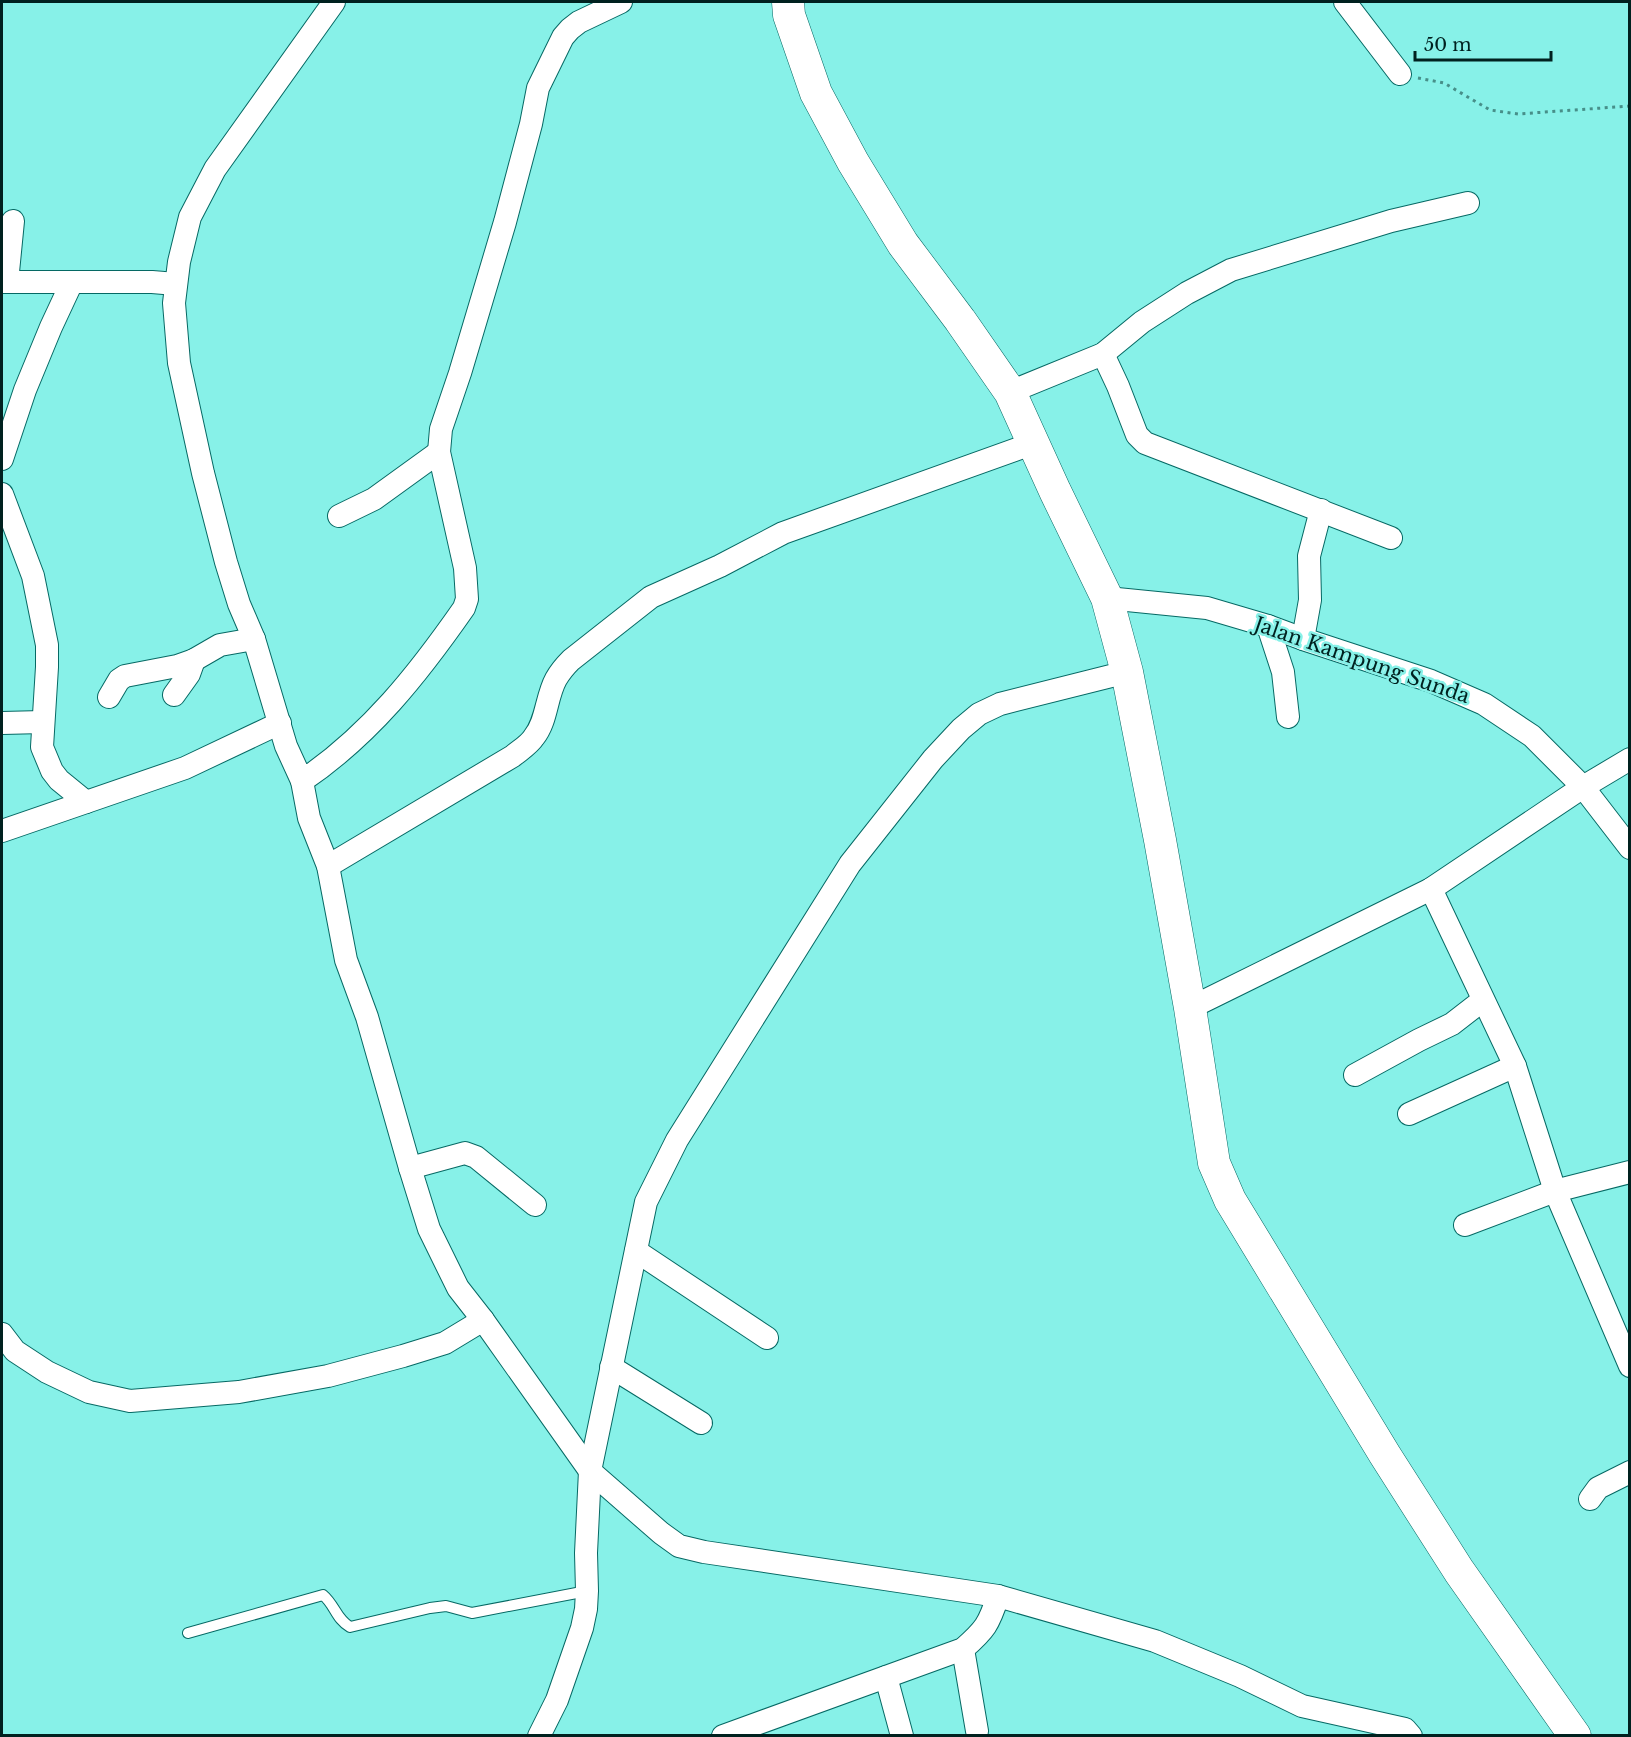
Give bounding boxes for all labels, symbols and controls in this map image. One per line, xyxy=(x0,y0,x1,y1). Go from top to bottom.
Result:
scale bar xyxy=(1415,24,1552,62)
text: 50 m xyxy=(1424,34,1472,56)
street label: Jalan Kampung Sunda xyxy=(1248,611,1474,709)

